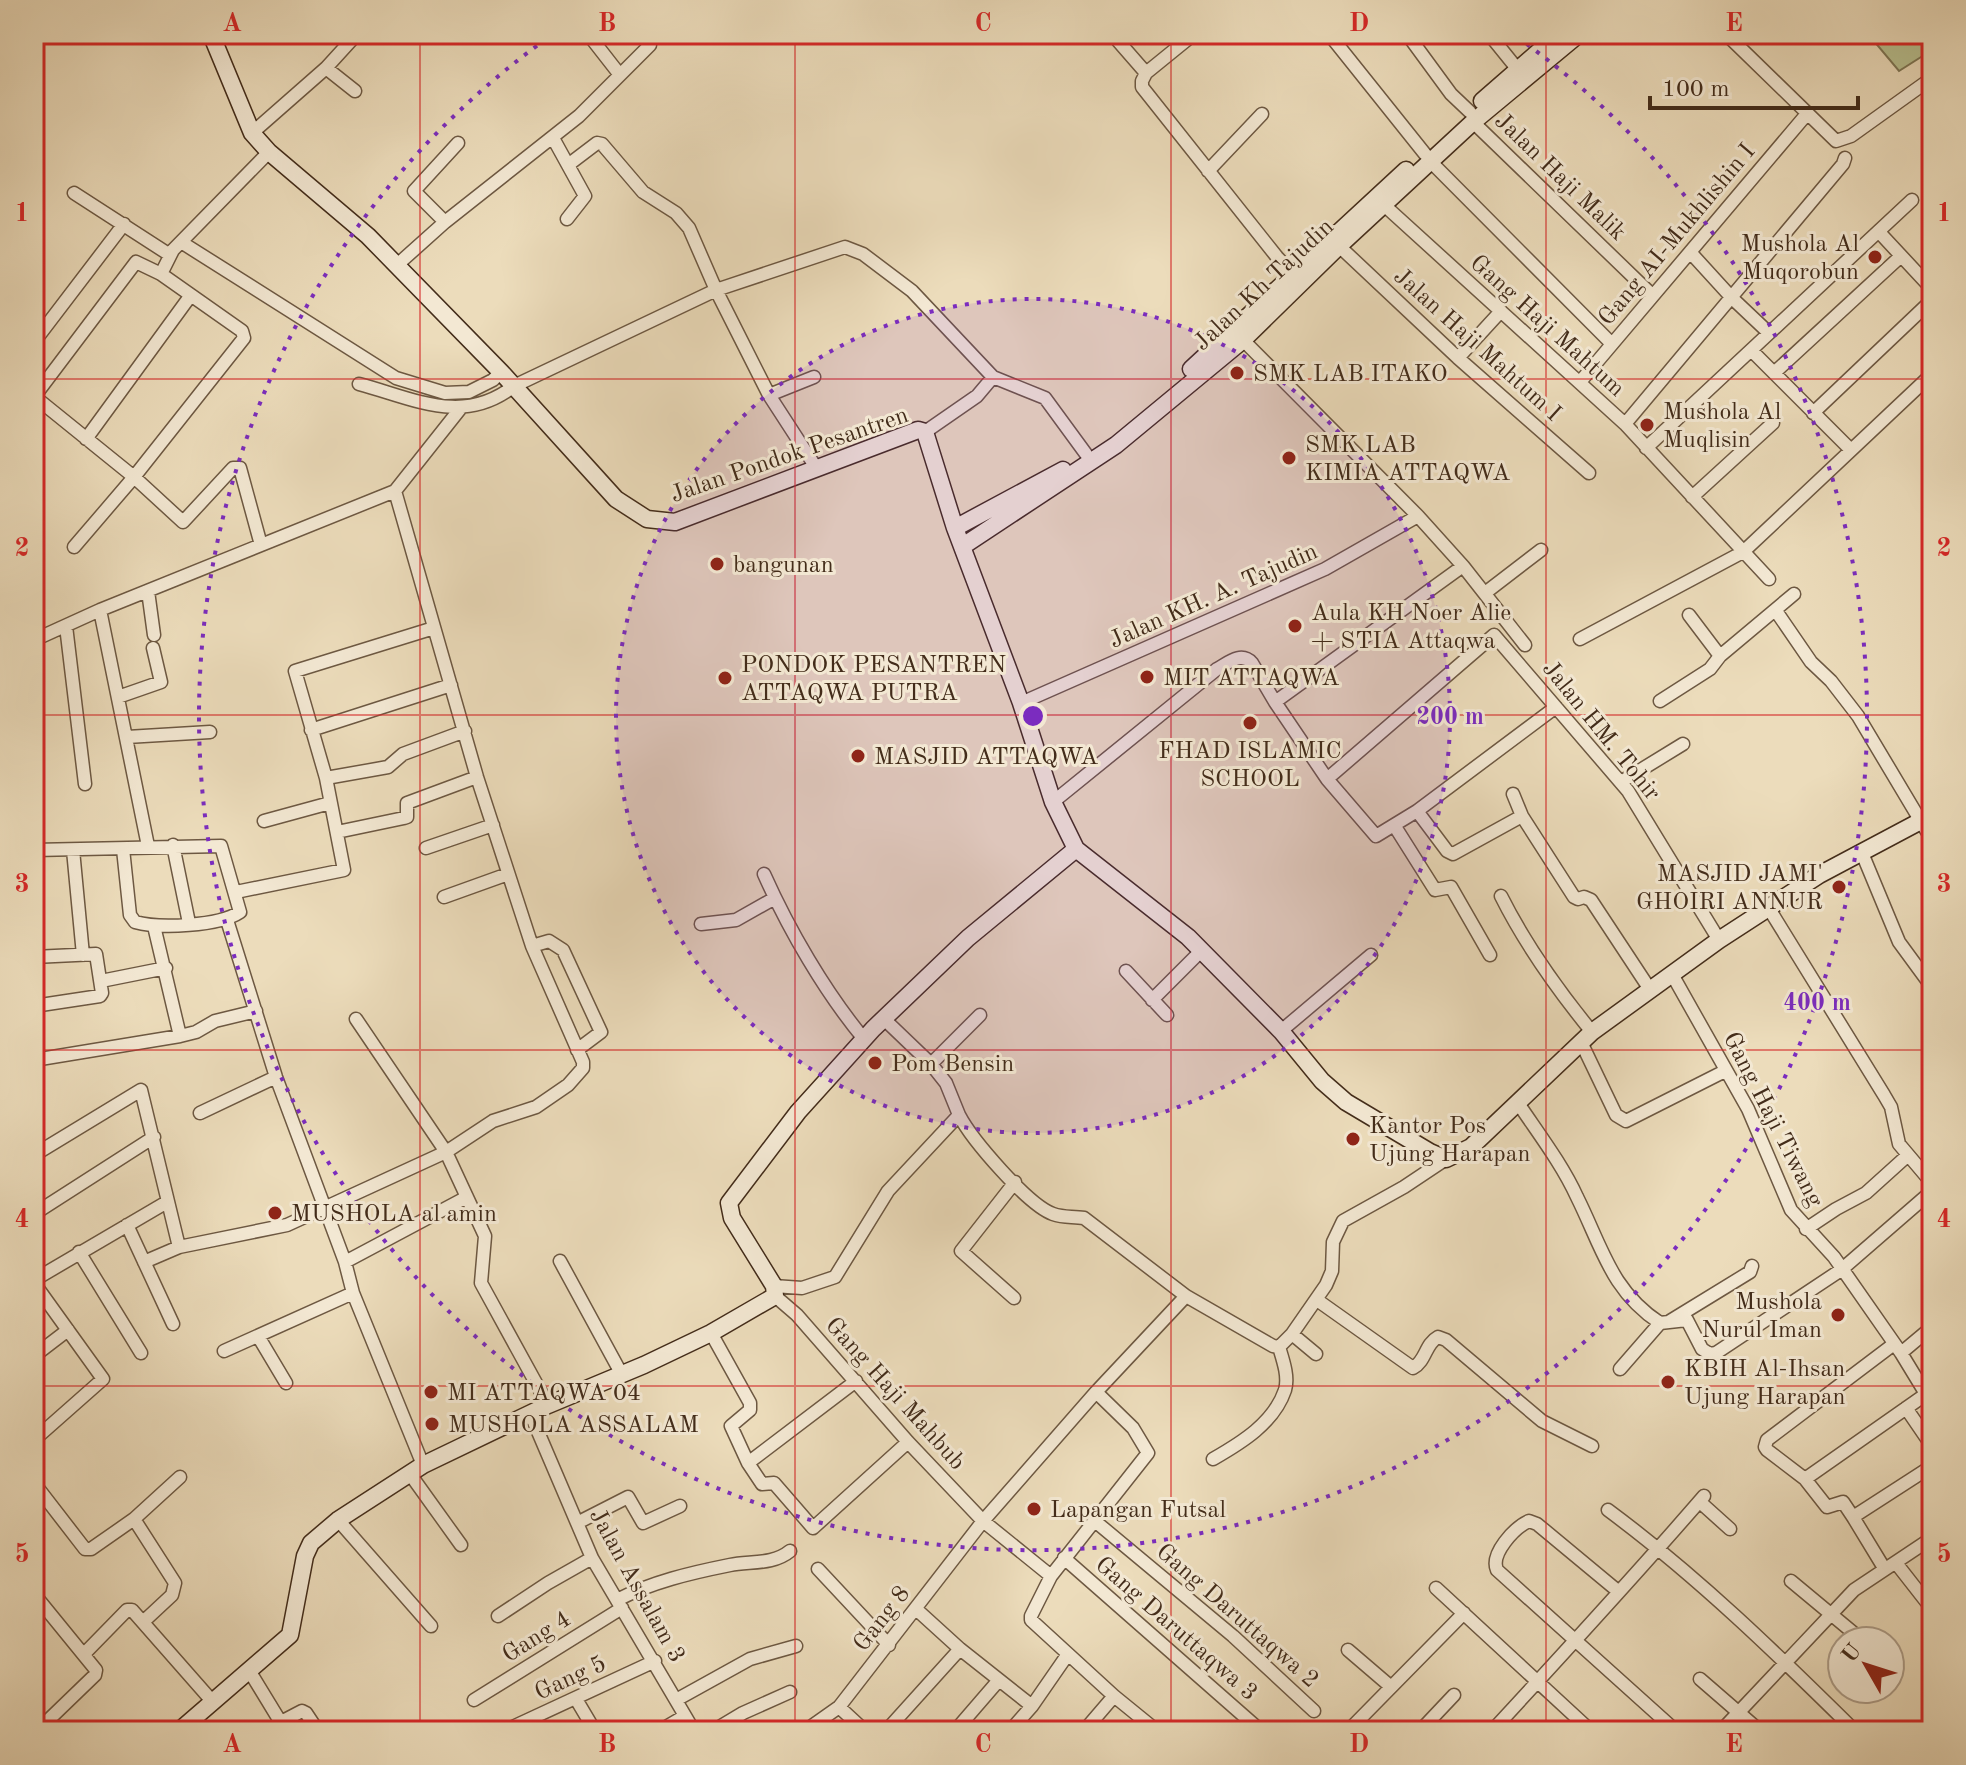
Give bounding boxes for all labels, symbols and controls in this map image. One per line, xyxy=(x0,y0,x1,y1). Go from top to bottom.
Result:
text: A xyxy=(222,11,242,37)
text: B xyxy=(598,11,616,37)
text: C xyxy=(974,11,992,37)
text: D xyxy=(1349,11,1369,37)
text: E xyxy=(1725,11,1743,37)
scale bar xyxy=(1650,60,1858,110)
text: 100 m xyxy=(1662,78,1730,102)
street label: Jalan Haji Malik xyxy=(1489,109,1630,246)
street label: Gang AI-Mukhlishin I xyxy=(1595,140,1760,331)
text: 1 xyxy=(14,201,30,227)
text: 1 xyxy=(1936,201,1952,227)
street label: Jalan Kh Tajudin xyxy=(1190,215,1339,356)
place label: Mushola Al Muqorobun xyxy=(1741,233,1859,285)
marker: Mushola Al Muqorobun xyxy=(1866,248,1884,266)
street label: Gang Haji Mahtum xyxy=(1465,251,1629,402)
street label: Jalan Haji Mahtum I xyxy=(1388,264,1565,427)
place label: SMK LAB ITAKO xyxy=(1253,363,1448,387)
marker: SMK LAB ITAKO xyxy=(1228,364,1246,382)
place label: Mushola Al Muqlisin xyxy=(1663,401,1781,453)
street label: Jalan Pondok Pesantren xyxy=(668,404,912,508)
marker: Mushola Al Muqlisin xyxy=(1638,416,1656,434)
place label: SMK LAB KIMIA ATTAQWA xyxy=(1305,434,1510,486)
marker: SMK LAB KIMIA ATTAQWA xyxy=(1280,449,1298,467)
text: 2 xyxy=(14,536,30,562)
text: 2 xyxy=(1936,536,1952,562)
street label: Jalan KH. A. Tajudin xyxy=(1106,540,1322,654)
place label: bangunan xyxy=(733,554,834,578)
marker: bangunan xyxy=(708,555,726,573)
place label: Aula KH Noer Alie + STIA Attaqwa xyxy=(1311,602,1511,654)
marker: Aula KH Noer Alie + STIA Attaqwa xyxy=(1286,617,1304,635)
place label: PONDOK PESANTREN ATTAQWA PUTRA xyxy=(741,654,1006,706)
street label: Jalan HM. Tohir xyxy=(1537,657,1664,806)
place label: MIT ATTAQWA xyxy=(1163,667,1340,691)
marker: MIT ATTAQWA xyxy=(1138,668,1156,686)
marker: PONDOK PESANTREN ATTAQWA PUTRA xyxy=(716,669,734,687)
centre of rings xyxy=(1019,702,1047,730)
text: 200 m xyxy=(1416,706,1484,730)
marker: FHAD ISLAMIC SCHOOL xyxy=(1241,714,1259,732)
place label: FHAD ISLAMIC SCHOOL xyxy=(1158,740,1342,792)
place label: MASJID ATTAQWA xyxy=(874,746,1098,770)
marker: MASJID ATTAQWA xyxy=(849,747,867,765)
place label: MASJID JAMI' GHOIRI ANNUR xyxy=(1636,863,1823,915)
text: 3 xyxy=(14,872,30,898)
text: 3 xyxy=(1936,872,1952,898)
marker: MASJID JAMI' GHOIRI ANNUR xyxy=(1830,878,1848,896)
text: 400 m xyxy=(1783,992,1851,1016)
street label: Gang Haji Tiwang xyxy=(1718,1029,1827,1211)
place label: Pom Bensin xyxy=(891,1053,1014,1077)
marker: Pom Bensin xyxy=(866,1054,884,1072)
place label: Kantor Pos Ujung Harapan xyxy=(1369,1115,1531,1167)
marker: Kantor Pos Ujung Harapan xyxy=(1344,1130,1362,1148)
place label: MUSHOLA al amin xyxy=(291,1203,497,1227)
marker: MUSHOLA al amin xyxy=(266,1204,284,1222)
text: 4 xyxy=(14,1207,30,1233)
text: 4 xyxy=(1936,1207,1952,1233)
place label: Mushola Nurul Iman xyxy=(1702,1291,1822,1343)
marker: Mushola Nurul Iman xyxy=(1829,1306,1847,1324)
street label: Gang Haji Mahbub xyxy=(820,1314,969,1475)
place label: KBIH Al-Ihsan Ujung Harapan xyxy=(1684,1358,1846,1410)
marker: KBIH Al-Ihsan Ujung Harapan xyxy=(1659,1373,1677,1391)
place label: MI ATTAQWA 04 xyxy=(447,1382,641,1406)
marker: MI ATTAQWA 04 xyxy=(422,1383,440,1401)
place label: MUSHOLA ASSALAM xyxy=(448,1414,699,1438)
marker: MUSHOLA ASSALAM xyxy=(423,1415,441,1433)
place label: Lapangan Futsal xyxy=(1050,1499,1226,1523)
marker: Lapangan Futsal xyxy=(1025,1500,1043,1518)
street label: Jalan Assalam 3 xyxy=(584,1505,688,1667)
street label: Gang Daruttaqwa 2 xyxy=(1151,1540,1322,1693)
text: 5 xyxy=(14,1542,30,1568)
text: 5 xyxy=(1936,1542,1952,1568)
street label: Gang Daruttaqwa 3 xyxy=(1090,1553,1261,1706)
street label: Gang 8 xyxy=(850,1582,915,1656)
street label: Gang 4 xyxy=(499,1607,576,1668)
north arrow xyxy=(1826,1625,1906,1705)
text: U xyxy=(1838,1640,1866,1667)
street label: Gang 5 xyxy=(531,1652,610,1706)
text: A xyxy=(222,1732,242,1758)
text: B xyxy=(598,1732,616,1758)
text: C xyxy=(974,1732,992,1758)
text: D xyxy=(1349,1732,1369,1758)
text: E xyxy=(1725,1732,1743,1758)

